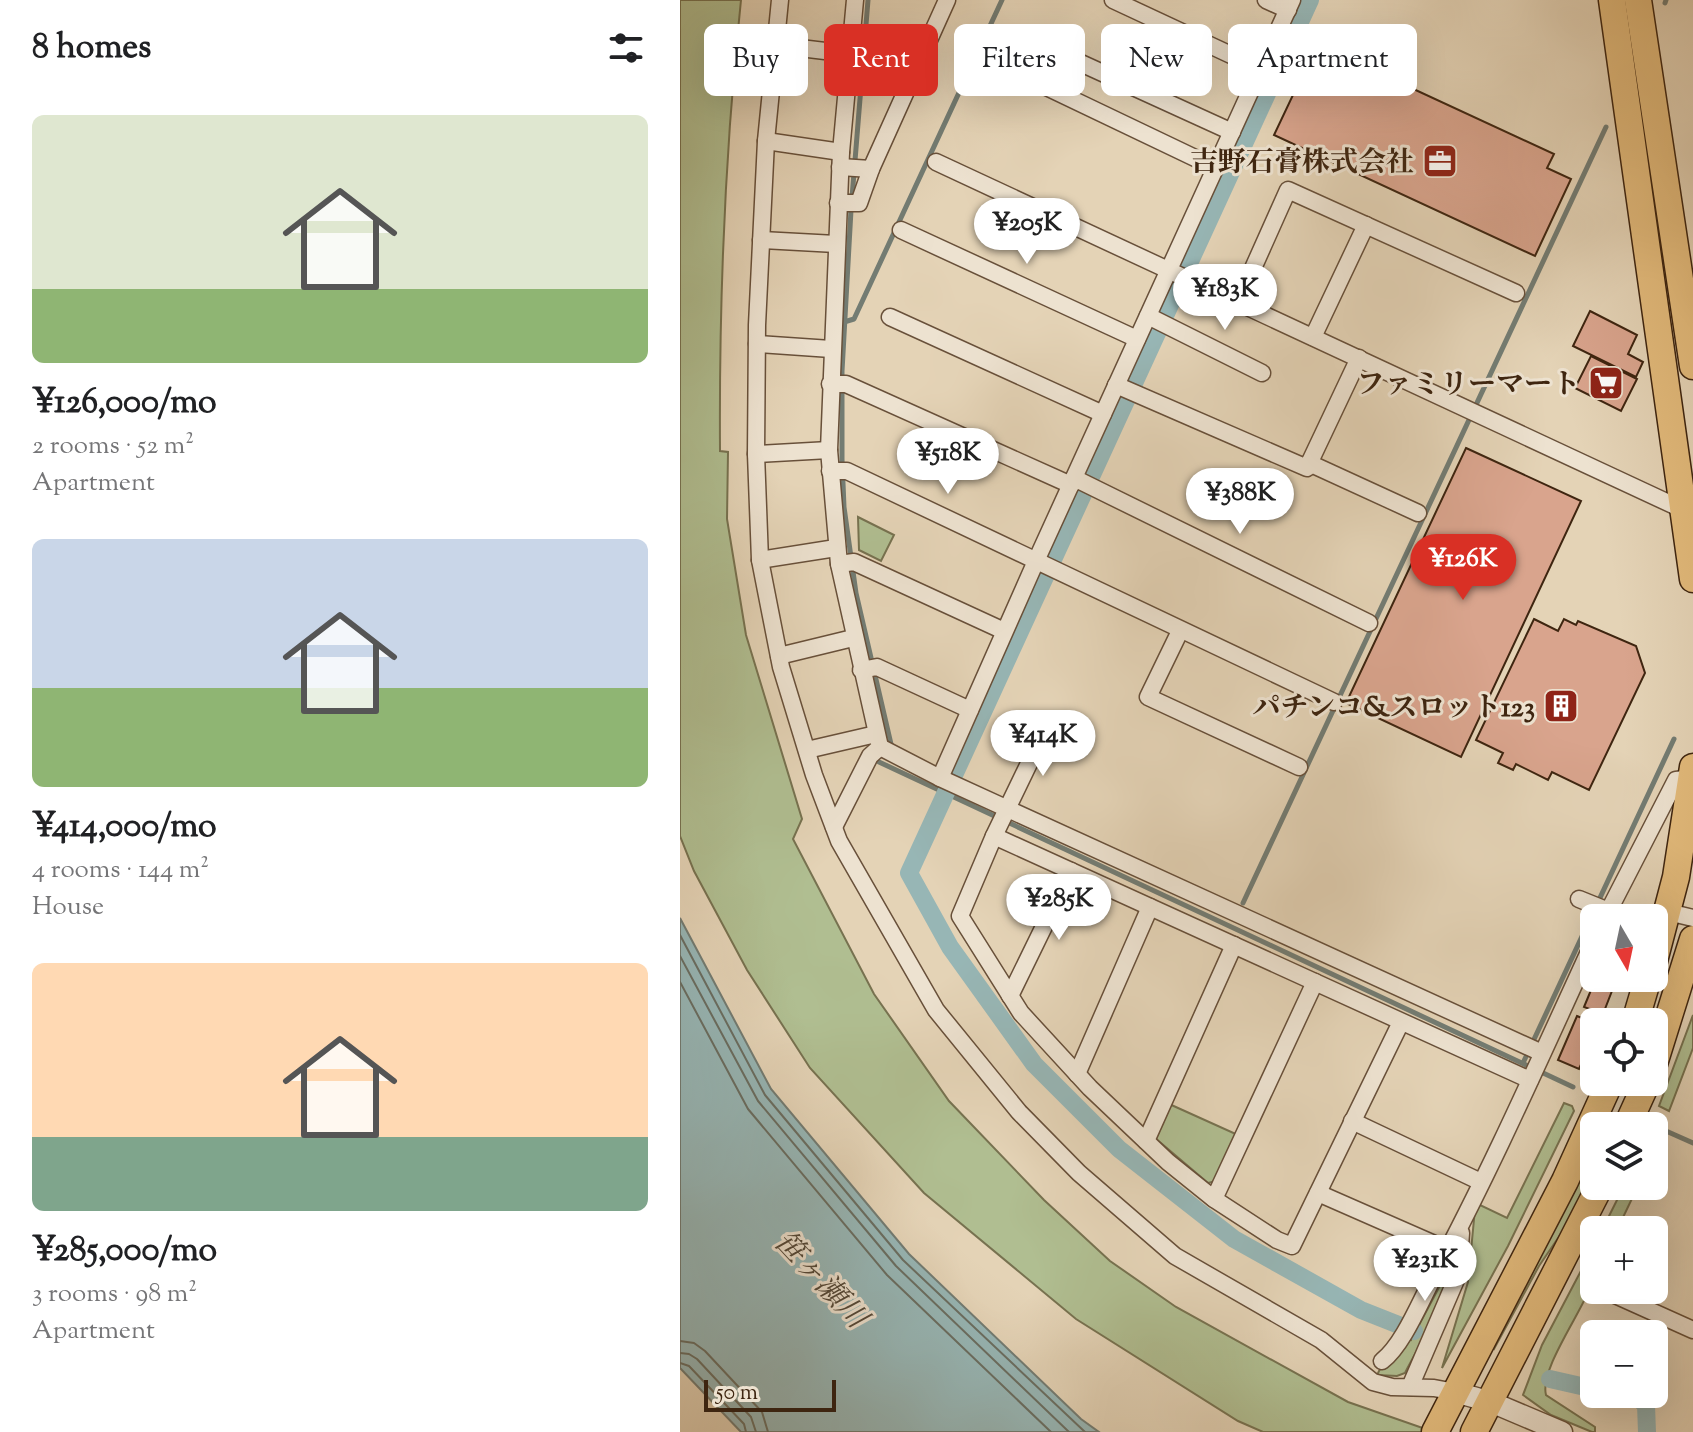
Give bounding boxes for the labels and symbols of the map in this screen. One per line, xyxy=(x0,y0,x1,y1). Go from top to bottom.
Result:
office icon: 吉野石膏株式会社 xyxy=(1421,142,1459,180)
place label: 吉野石膏株式会社 xyxy=(1190,144,1414,184)
pin: ¥205K xyxy=(971,198,1083,266)
pin: ¥183K xyxy=(1169,264,1281,332)
supermarket icon: ファミリーマート xyxy=(1587,364,1625,402)
place label: ファミリーマート xyxy=(1357,366,1580,406)
pin: ¥518K xyxy=(892,428,1004,496)
pin: ¥388K xyxy=(1184,468,1296,536)
pin: ¥126K xyxy=(1407,534,1519,602)
building icon: パチンコ&スロット123 xyxy=(1542,687,1580,725)
place label: パチンコ&スロット123 xyxy=(1253,689,1535,729)
pin: ¥414K xyxy=(987,710,1099,778)
pin: ¥285K xyxy=(1003,874,1115,942)
north arrow xyxy=(1580,904,1668,992)
water label: 笹ヶ瀬川 xyxy=(763,1222,878,1341)
pin: ¥231K xyxy=(1369,1235,1481,1303)
scale bar xyxy=(704,1376,836,1412)

